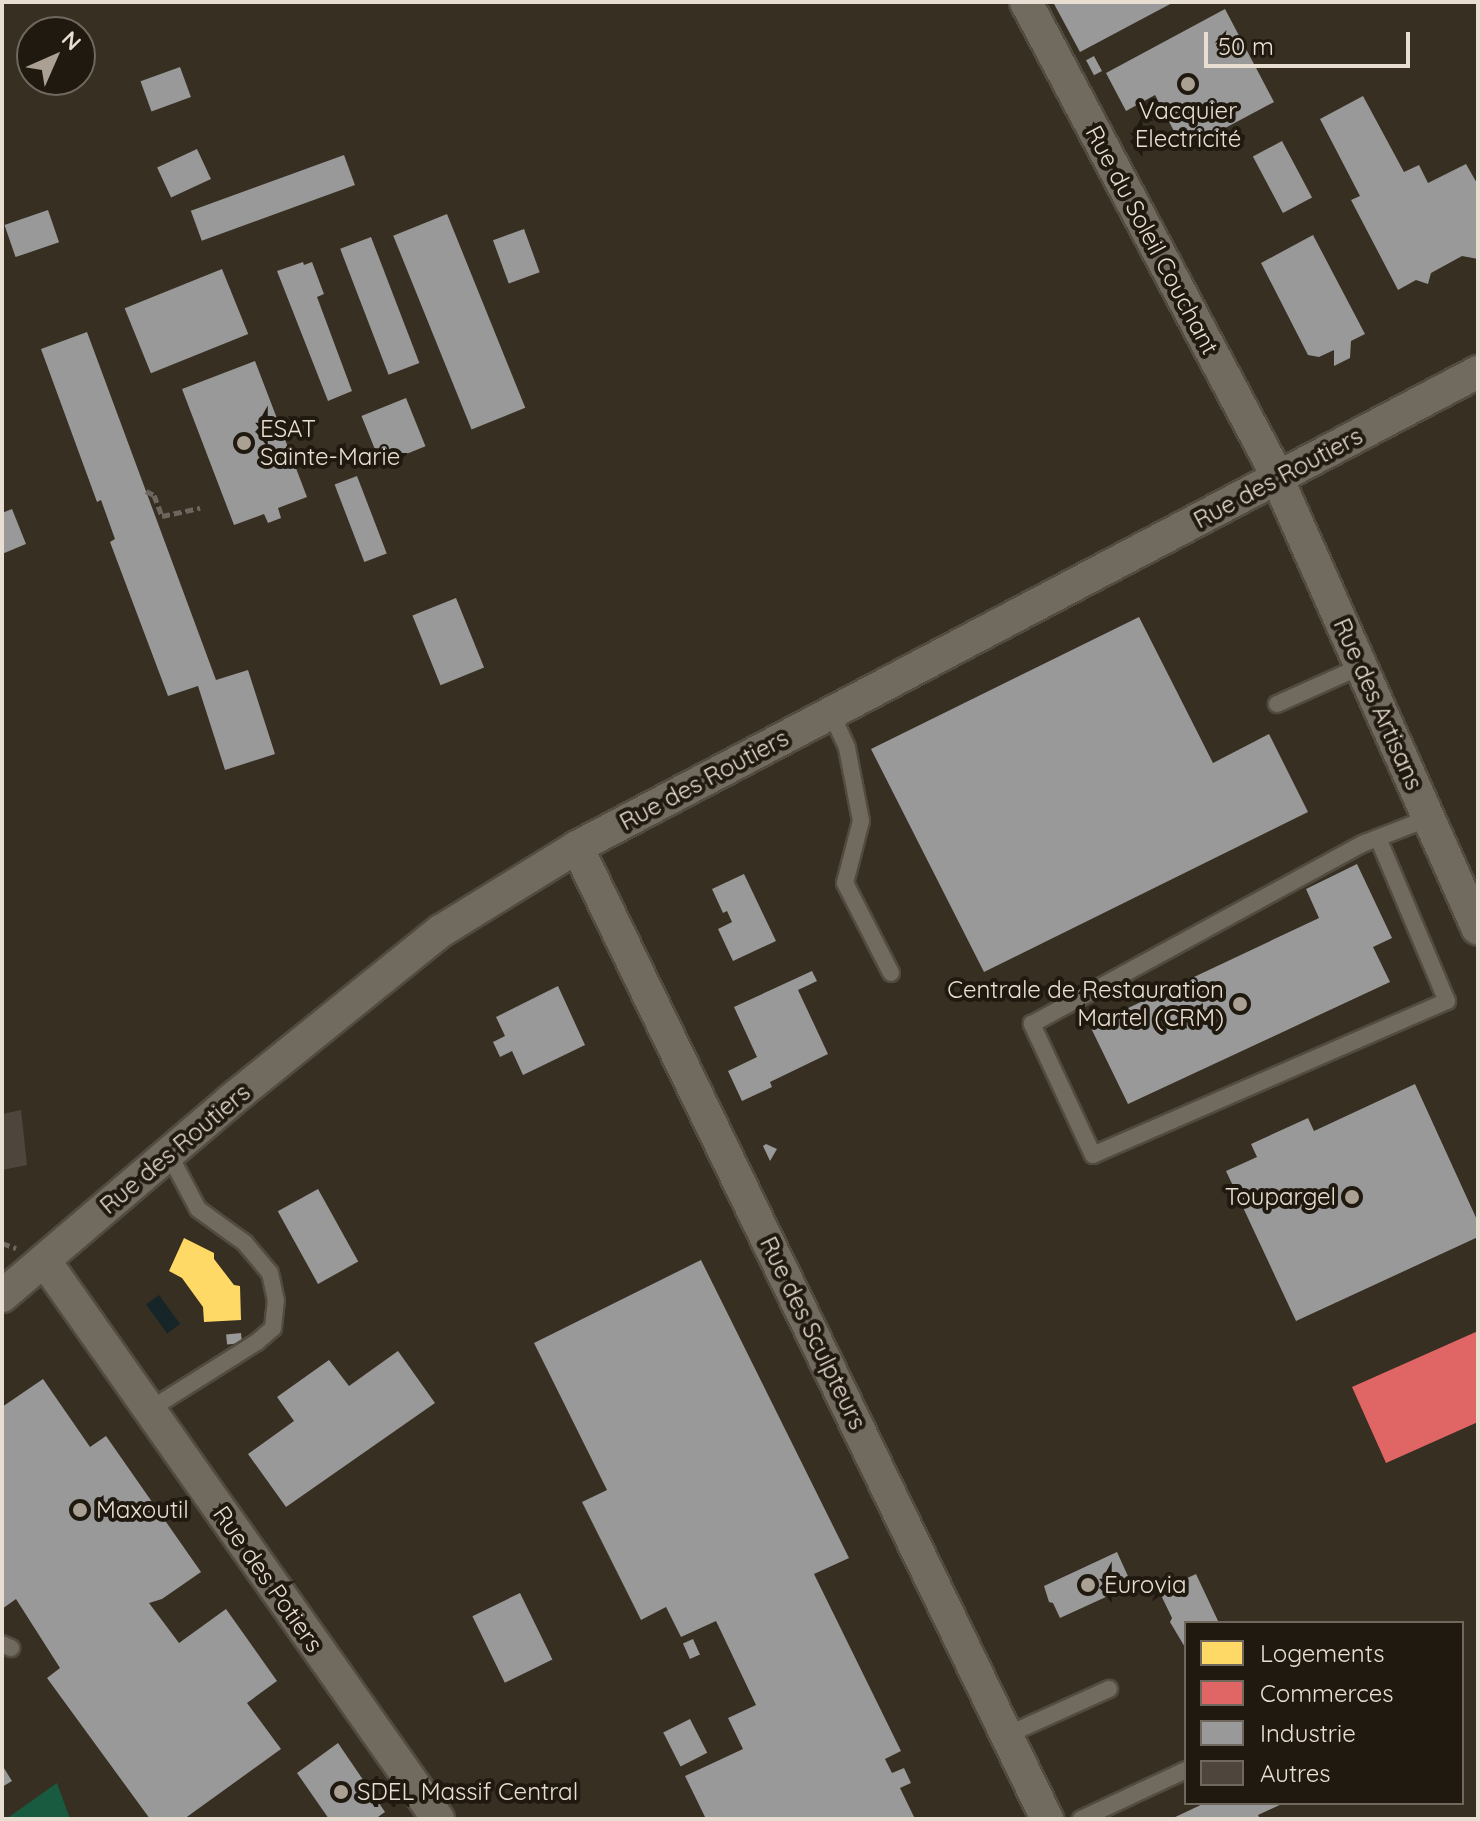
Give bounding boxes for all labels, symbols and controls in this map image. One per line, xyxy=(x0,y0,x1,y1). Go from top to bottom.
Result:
north arrow xyxy=(16,16,96,96)
scale bar xyxy=(1208,16,1414,66)
text: N xyxy=(56,25,87,56)
text: 50 m xyxy=(1218,31,1274,61)
marker: Vacquier Electricité xyxy=(1179,75,1197,93)
place label: Vacquier Electricité xyxy=(1135,97,1241,153)
street label: Rue du Soleil Couchant xyxy=(1079,121,1225,359)
place label: ESAT Sainte-Marie xyxy=(260,415,400,471)
street label: Rue des Routiers xyxy=(1189,421,1367,535)
marker: ESAT Sainte-Marie xyxy=(235,434,253,452)
street label: Rue des Artisans xyxy=(1327,614,1429,794)
street label: Rue des Routiers xyxy=(615,723,793,837)
place label: Centrale de Restauration Martel (CRM) xyxy=(947,976,1224,1032)
marker: Centrale de Restauration Martel (CRM) xyxy=(1231,995,1249,1013)
street label: Rue des Routiers xyxy=(94,1078,256,1220)
place label: Toupargel xyxy=(1225,1183,1336,1211)
marker: Toupargel xyxy=(1343,1188,1361,1206)
street label: Rue des Sculpteurs xyxy=(754,1232,872,1434)
place label: Maxoutil xyxy=(96,1496,189,1524)
marker: Maxoutil xyxy=(71,1501,89,1519)
street label: Rue des Potiers xyxy=(207,1501,329,1657)
place label: Eurovia xyxy=(1104,1571,1187,1599)
marker: Eurovia xyxy=(1079,1576,1097,1594)
legend xyxy=(1184,1621,1464,1805)
text: Logements xyxy=(1260,1638,1385,1668)
text: Commerces xyxy=(1260,1678,1393,1708)
text: Industrie xyxy=(1260,1718,1356,1748)
text: Autres xyxy=(1260,1758,1331,1788)
place label: SDEL Massif Central xyxy=(357,1778,578,1806)
marker: SDEL Massif Central xyxy=(332,1783,350,1801)

